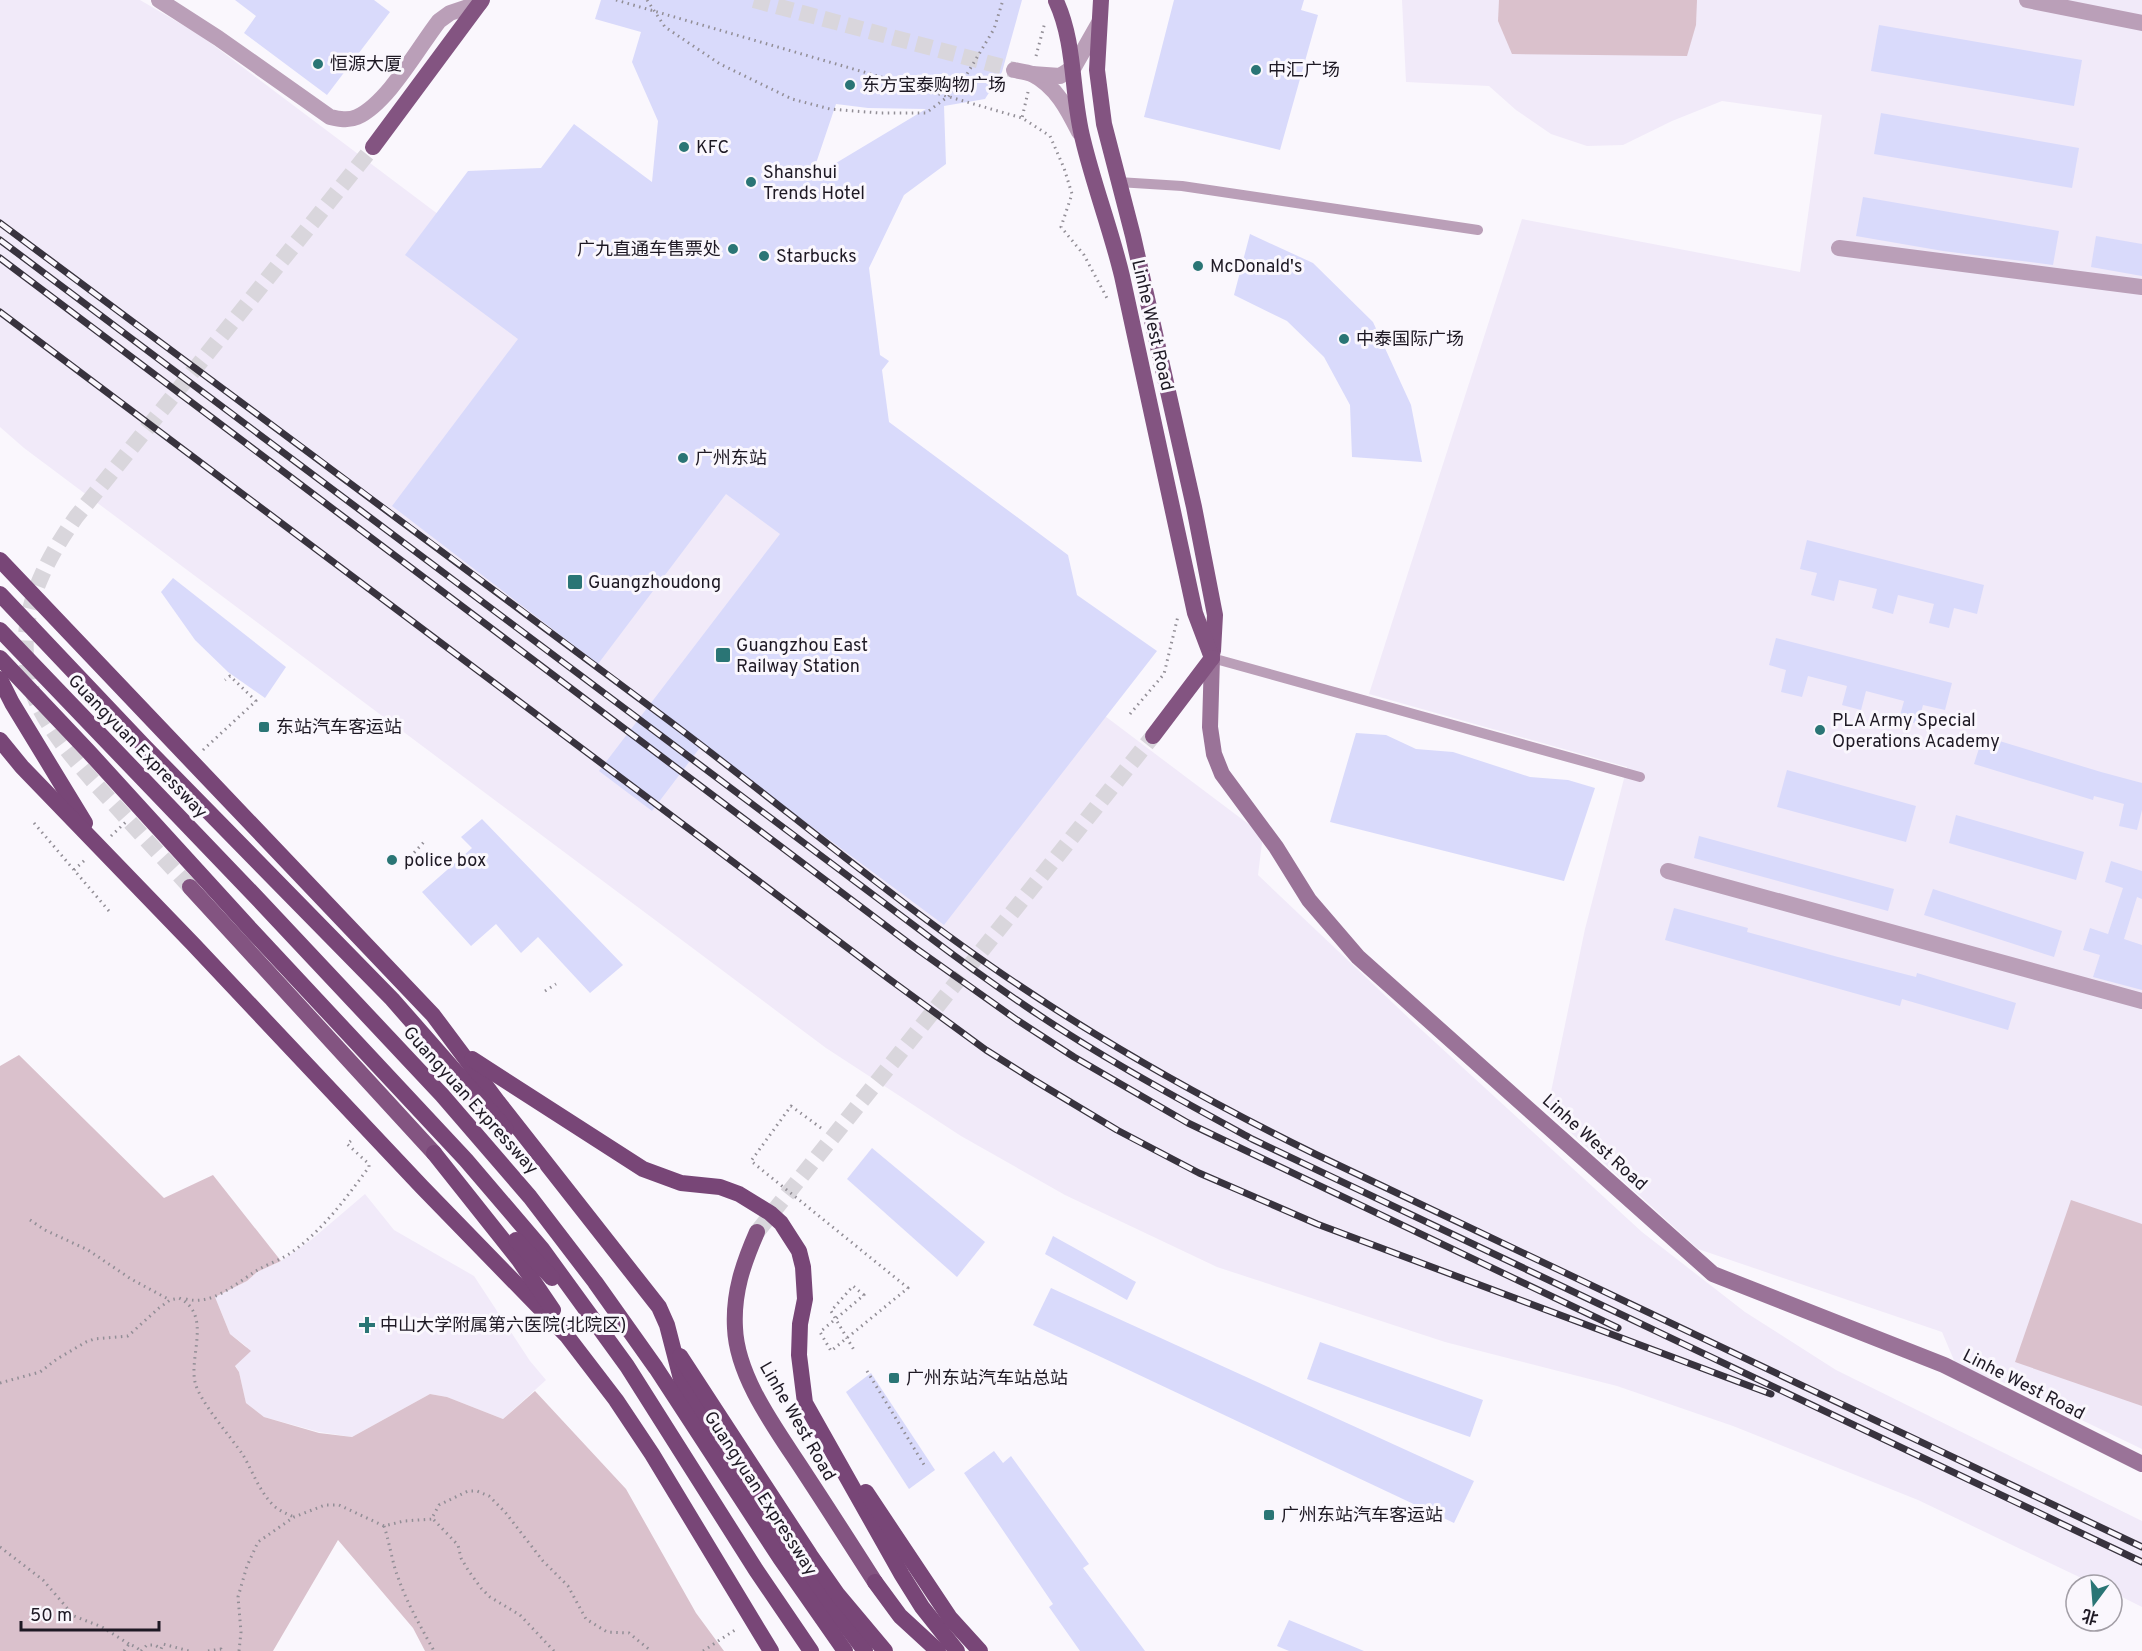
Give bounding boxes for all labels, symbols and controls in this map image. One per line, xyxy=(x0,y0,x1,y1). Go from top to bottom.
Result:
place label: 恒源大厦 xyxy=(330,54,402,77)
marker: 恒源大厦 xyxy=(311,57,325,71)
place label: 中汇广场 xyxy=(1268,60,1340,83)
marker: 中汇广场 xyxy=(1249,63,1263,77)
place label: 东方宝泰购物广场 xyxy=(862,75,1006,98)
marker: 东方宝泰购物广场 xyxy=(843,78,857,92)
place label: KFC xyxy=(696,137,729,160)
marker: KFC xyxy=(677,140,691,154)
place label: Shanshui Trends Hotel xyxy=(763,162,865,206)
marker: Shanshui Trends Hotel xyxy=(744,175,758,189)
place label: 广九直通车售票处 xyxy=(577,239,721,262)
marker: 广九直通车售票处 xyxy=(726,242,740,256)
place label: Starbucks xyxy=(776,246,857,269)
marker: Starbucks xyxy=(757,249,771,263)
place label: McDonald's xyxy=(1210,256,1302,279)
street label: Linhe West Road xyxy=(1125,257,1178,393)
marker: McDonald's xyxy=(1191,259,1205,273)
place label: 中泰国际广场 xyxy=(1356,329,1464,352)
marker: 中泰国际广场 xyxy=(1337,332,1351,346)
place label: 广州东站 xyxy=(695,448,767,471)
marker: 广州东站 xyxy=(676,451,690,465)
place label: Guangzhoudong xyxy=(588,572,721,595)
marker: Guangzhoudong xyxy=(566,573,584,591)
place label: Guangzhou East Railway Station xyxy=(736,635,868,679)
marker: Guangzhou East Railway Station xyxy=(714,646,732,664)
street label: Guangyuan Expressway xyxy=(62,670,212,824)
place label: PLA Army Special Operations Academy xyxy=(1832,710,2000,754)
place label: 东站汽车客运站 xyxy=(276,717,402,740)
marker: 东站汽车客运站 xyxy=(257,720,271,734)
marker: PLA Army Special Operations Academy xyxy=(1813,723,1827,737)
place label: police box xyxy=(404,850,486,873)
marker: police box xyxy=(385,853,399,867)
street label: Guangyuan Expressway xyxy=(397,1022,543,1180)
street label: Linhe West Road xyxy=(1537,1090,1651,1196)
place label: 中山大学附属第六医院(北院区) xyxy=(380,1315,626,1338)
marker: 中山大学附属第六医院(北院区) xyxy=(358,1316,376,1334)
street label: Linhe West Road xyxy=(1958,1345,2088,1426)
street label: Linhe West Road xyxy=(753,1358,840,1486)
place label: 广州东站汽车站总站 xyxy=(906,1368,1068,1391)
marker: 广州东站汽车站总站 xyxy=(887,1371,901,1385)
street label: Guangyuan Expressway xyxy=(698,1407,822,1580)
place label: 广州东站汽车客运站 xyxy=(1281,1505,1443,1528)
marker: 广州东站汽车客运站 xyxy=(1262,1508,1276,1522)
north arrow xyxy=(2064,1573,2124,1633)
scale bar xyxy=(21,1594,159,1632)
text: 北 xyxy=(2080,1604,2101,1627)
text: 50 m xyxy=(30,1605,72,1628)

